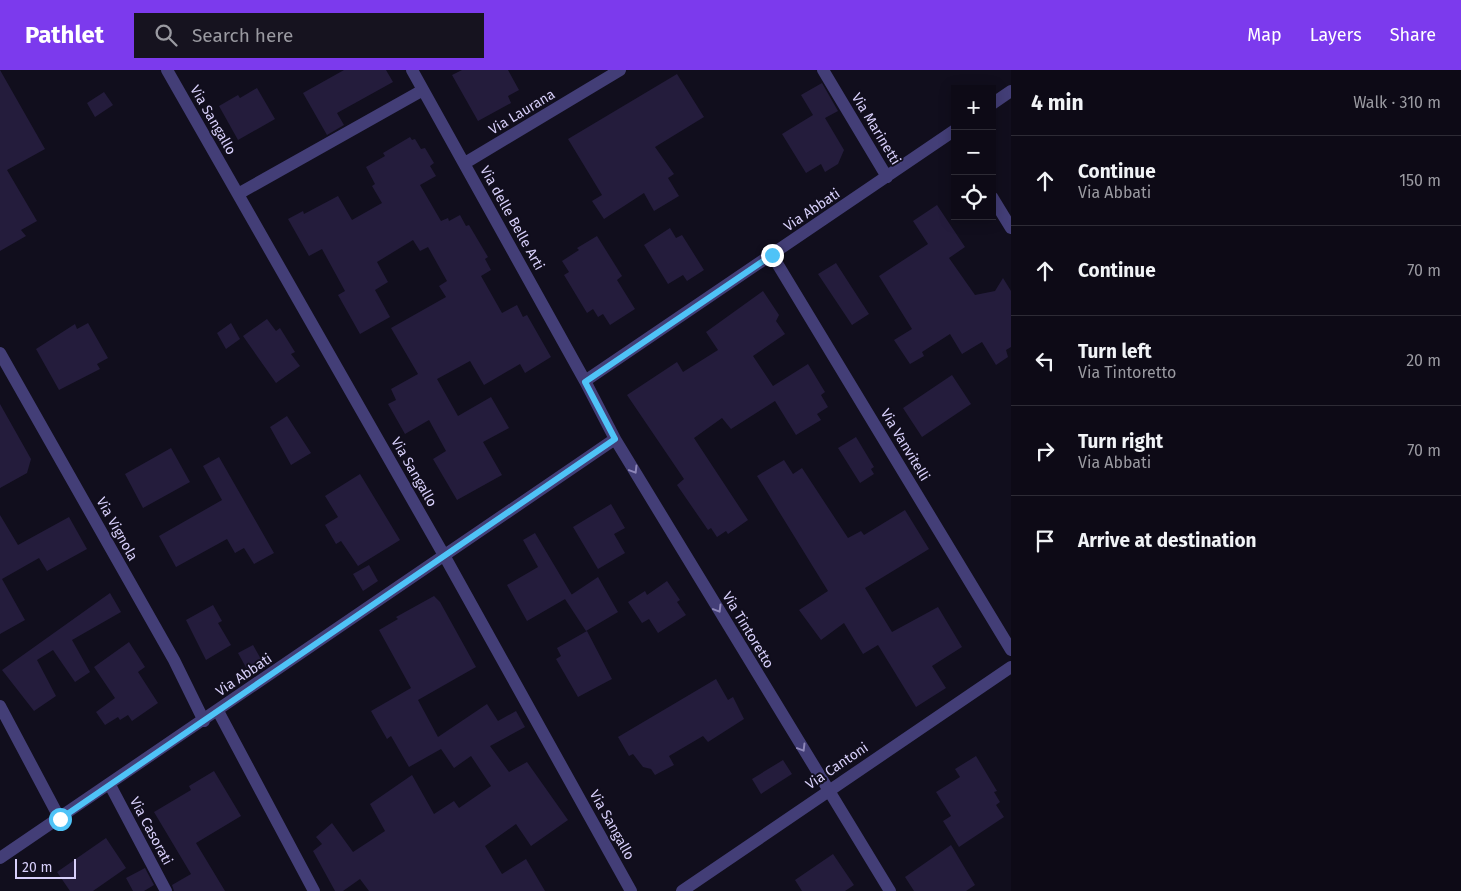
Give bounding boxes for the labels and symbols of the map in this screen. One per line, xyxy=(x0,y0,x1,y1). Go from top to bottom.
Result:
street label: Via Sangallo xyxy=(186,82,240,158)
street label: Via Laurana xyxy=(486,86,558,138)
street label: Via Marinetti xyxy=(848,90,904,168)
street label: Via delle Belle Arti xyxy=(476,163,548,273)
street label: Via Abbati xyxy=(781,185,843,235)
route end xyxy=(761,244,784,267)
street label: Via Vanvitelli xyxy=(877,406,933,484)
street label: Via Sangallo xyxy=(387,434,441,510)
one-way arrow xyxy=(627,465,637,474)
street label: Via Vignola xyxy=(93,494,141,564)
street label: Via Tintoretto xyxy=(719,589,777,671)
one-way arrow xyxy=(711,604,721,613)
street label: Via Abbati xyxy=(213,650,275,700)
street label: Via Cantoni xyxy=(803,739,871,793)
one-way arrow xyxy=(796,743,806,752)
street label: Via Sangallo xyxy=(586,787,638,863)
street label: Via Casorati xyxy=(126,794,176,868)
route start xyxy=(49,808,72,831)
scale bar xyxy=(15,856,76,879)

